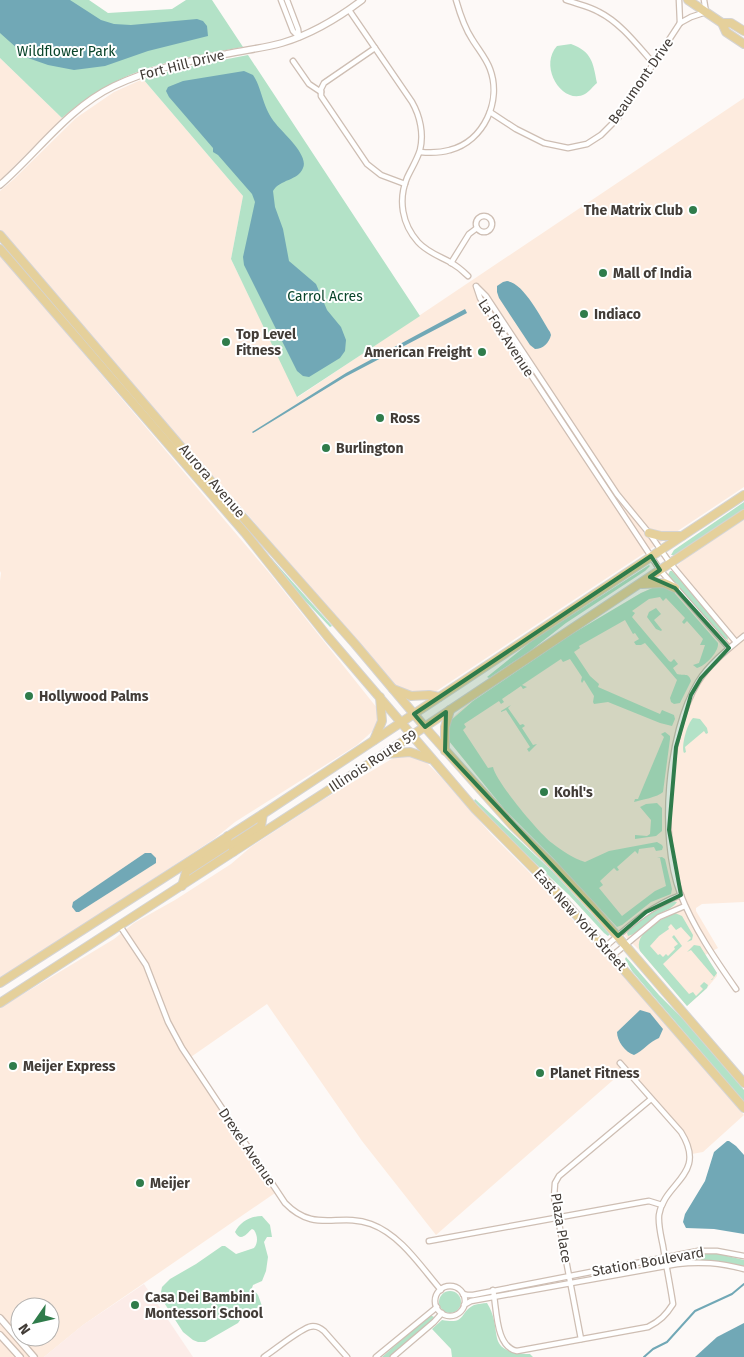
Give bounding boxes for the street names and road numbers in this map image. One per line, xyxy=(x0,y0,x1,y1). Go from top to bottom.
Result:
street label: Beaumont Drive xyxy=(605,34,677,128)
street label: Fort Hill Drive xyxy=(138,46,226,84)
street label: La Fox Avenue xyxy=(474,296,538,380)
street label: Aurora Avenue xyxy=(175,441,249,521)
street label: Illinois Route 59 xyxy=(326,726,420,796)
street label: East New York Street xyxy=(530,866,631,975)
street label: Drexel Avenue xyxy=(215,1105,279,1189)
street label: Plaza Place xyxy=(547,1192,575,1264)
street label: Station Boulevard xyxy=(591,1244,705,1280)

